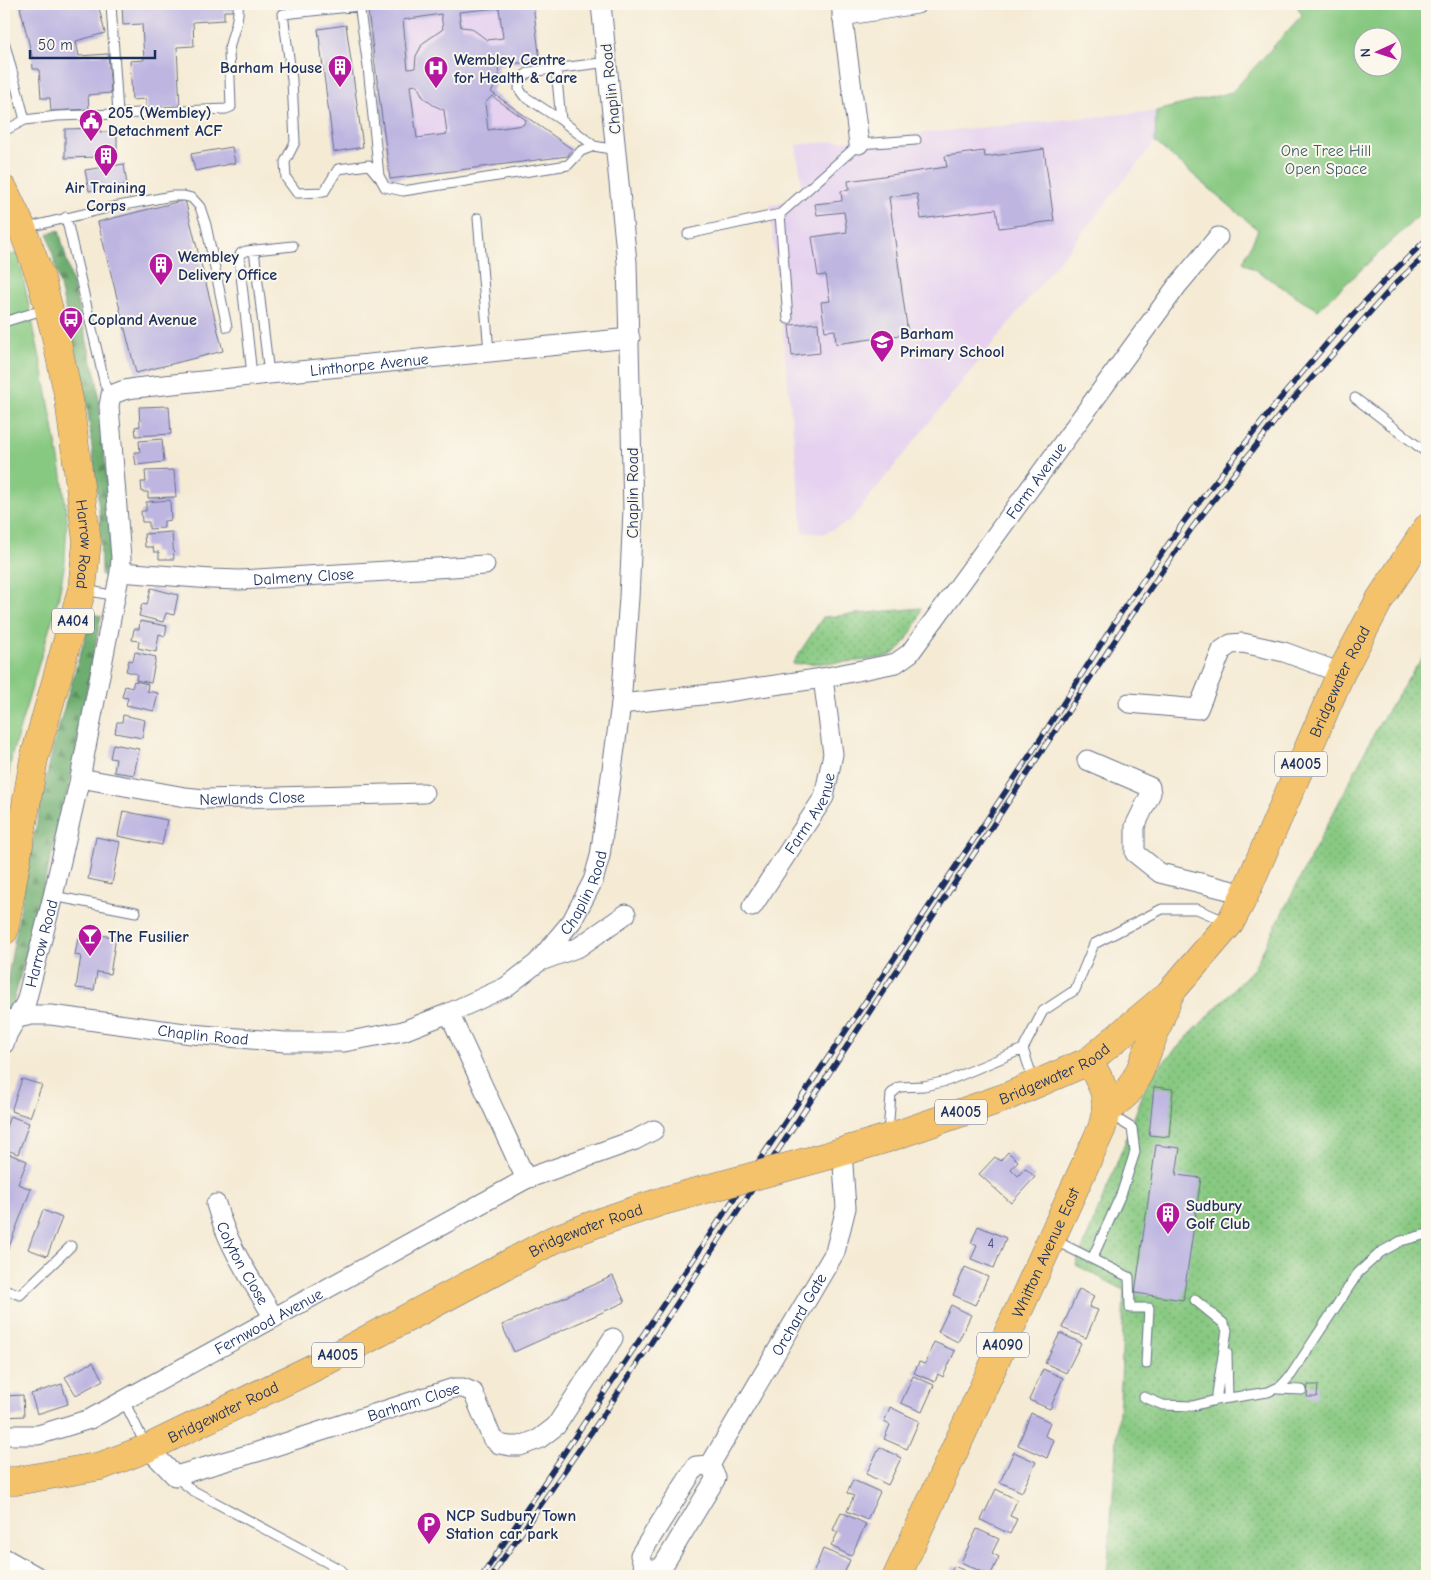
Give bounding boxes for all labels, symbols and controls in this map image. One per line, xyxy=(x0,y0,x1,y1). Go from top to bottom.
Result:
scale bar xyxy=(30,28,155,60)
north arrow xyxy=(1354,28,1404,78)
text: 50 m xyxy=(38,36,73,54)
street label: Chaplin Road xyxy=(597,43,625,135)
text: N xyxy=(1357,48,1374,58)
place label: Wembley Centre for Health & Care xyxy=(453,51,577,87)
building icon: Barham House xyxy=(327,54,353,88)
hospital icon: Wembley Centre for Health & Care xyxy=(423,55,449,89)
place label: Barham House xyxy=(220,59,322,77)
place label: 205 (Wembley) Detachment ACF xyxy=(108,104,223,140)
public building icon: 205 (Wembley) Detachment ACF xyxy=(78,108,104,142)
park label: One Tree Hill Open Space xyxy=(1281,142,1371,178)
building icon: Air Training Corps xyxy=(93,143,119,177)
place label: Air Training Corps xyxy=(65,179,147,215)
place label: Wembley Delivery Office xyxy=(178,248,277,284)
building icon: Wembley Delivery Office xyxy=(148,252,174,286)
bus stop icon: Copland Avenue xyxy=(58,306,84,340)
place label: Copland Avenue xyxy=(88,311,197,329)
place label: Barham Primary School xyxy=(900,325,1005,361)
school or university icon: Barham Primary School xyxy=(869,329,895,363)
street label: Linthorpe Avenue xyxy=(309,350,429,380)
street label: Farm Avenue xyxy=(1003,439,1070,523)
street label: Chaplin Road xyxy=(624,447,642,539)
street label: Harrow Road xyxy=(72,498,95,590)
street label: Dalmeny Close xyxy=(253,565,355,589)
road number: A404 xyxy=(52,608,94,634)
street label: Bridgewater Road xyxy=(1306,623,1374,740)
road number: A4005 xyxy=(1275,752,1327,776)
street label: Farm Avenue xyxy=(781,771,839,857)
street label: Newlands Close xyxy=(199,788,305,809)
street label: Chaplin Road xyxy=(556,850,611,939)
street label: Harrow Road xyxy=(22,898,62,990)
bar icon: The Fusilier xyxy=(77,923,103,957)
place label: The Fusilier xyxy=(108,928,189,946)
street label: Chaplin Road xyxy=(157,1021,249,1049)
street label: Bridgewater Road xyxy=(997,1040,1114,1109)
road number: A4005 xyxy=(935,1100,987,1124)
street label: Whitton Avenue East xyxy=(1009,1185,1084,1320)
place label: Sudbury Golf Club xyxy=(1186,1197,1250,1233)
street label: Bridgewater Road xyxy=(526,1200,645,1261)
building icon: Sudbury Golf Club xyxy=(1155,1201,1181,1235)
street label: Colyton Close xyxy=(213,1219,272,1308)
house number: 4 xyxy=(988,1235,995,1252)
street label: Orchard Gate xyxy=(768,1270,831,1359)
street label: Fernwood Avenue xyxy=(212,1285,326,1359)
road number: A4090 xyxy=(977,1332,1029,1358)
road number: A4005 xyxy=(312,1342,364,1368)
street label: Bridgewater Road xyxy=(165,1378,282,1447)
street label: Barham Close xyxy=(365,1380,460,1426)
place label: NCP Sudbury Town Station car park xyxy=(446,1507,576,1543)
parking icon: NCP Sudbury Town Station car park xyxy=(416,1511,442,1545)

